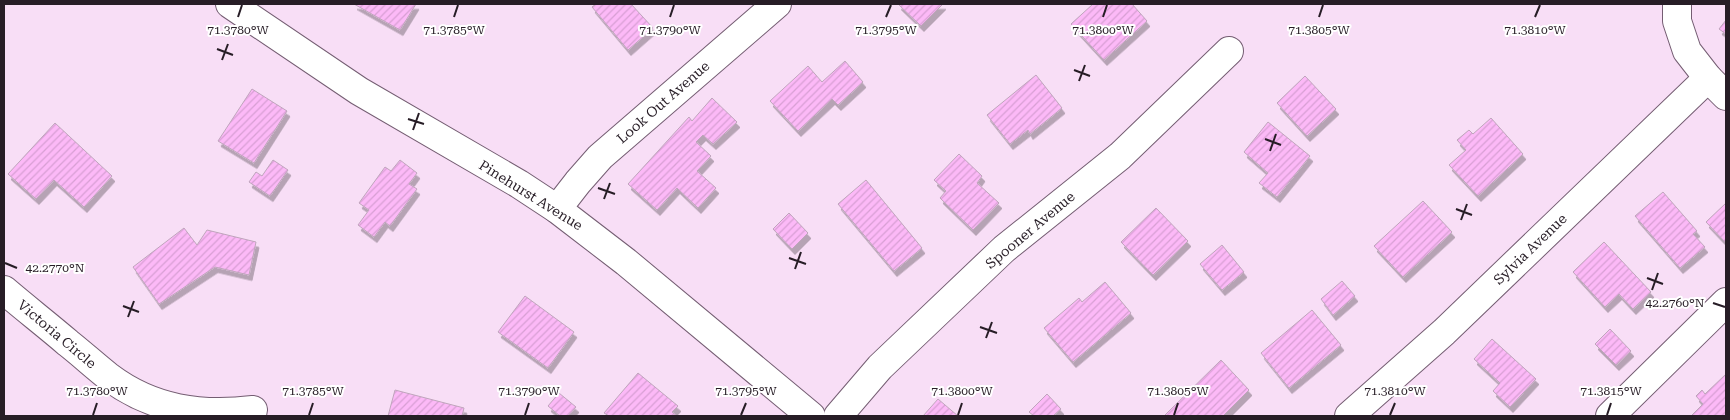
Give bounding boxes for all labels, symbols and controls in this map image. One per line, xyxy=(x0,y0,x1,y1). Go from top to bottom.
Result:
text: 71.3780°W xyxy=(207,23,270,37)
text: 71.3785°W xyxy=(423,23,486,37)
text: 71.3790°W xyxy=(639,23,702,37)
text: 71.3795°W xyxy=(855,23,918,37)
text: 71.3800°W xyxy=(1072,23,1135,37)
text: 71.3805°W xyxy=(1288,23,1351,37)
text: 71.3810°W xyxy=(1504,23,1567,37)
street label: Look Out Avenue xyxy=(614,57,713,146)
street label: Pinehurst Avenue xyxy=(476,157,586,234)
street label: Spooner Avenue xyxy=(982,188,1078,272)
street label: Sylvia Avenue xyxy=(1490,210,1570,288)
text: 42.2770°N xyxy=(26,261,85,275)
text: 42.2760°N xyxy=(1646,296,1705,310)
street label: Victoria Circle xyxy=(15,297,100,372)
text: 71.3780°W xyxy=(66,384,129,398)
text: 71.3785°W xyxy=(282,384,345,398)
text: 71.3790°W xyxy=(498,384,561,398)
text: 71.3795°W xyxy=(715,384,778,398)
text: 71.3800°W xyxy=(931,384,994,398)
text: 71.3805°W xyxy=(1147,384,1210,398)
text: 71.3810°W xyxy=(1364,384,1427,398)
text: 71.3815°W xyxy=(1580,384,1643,398)

